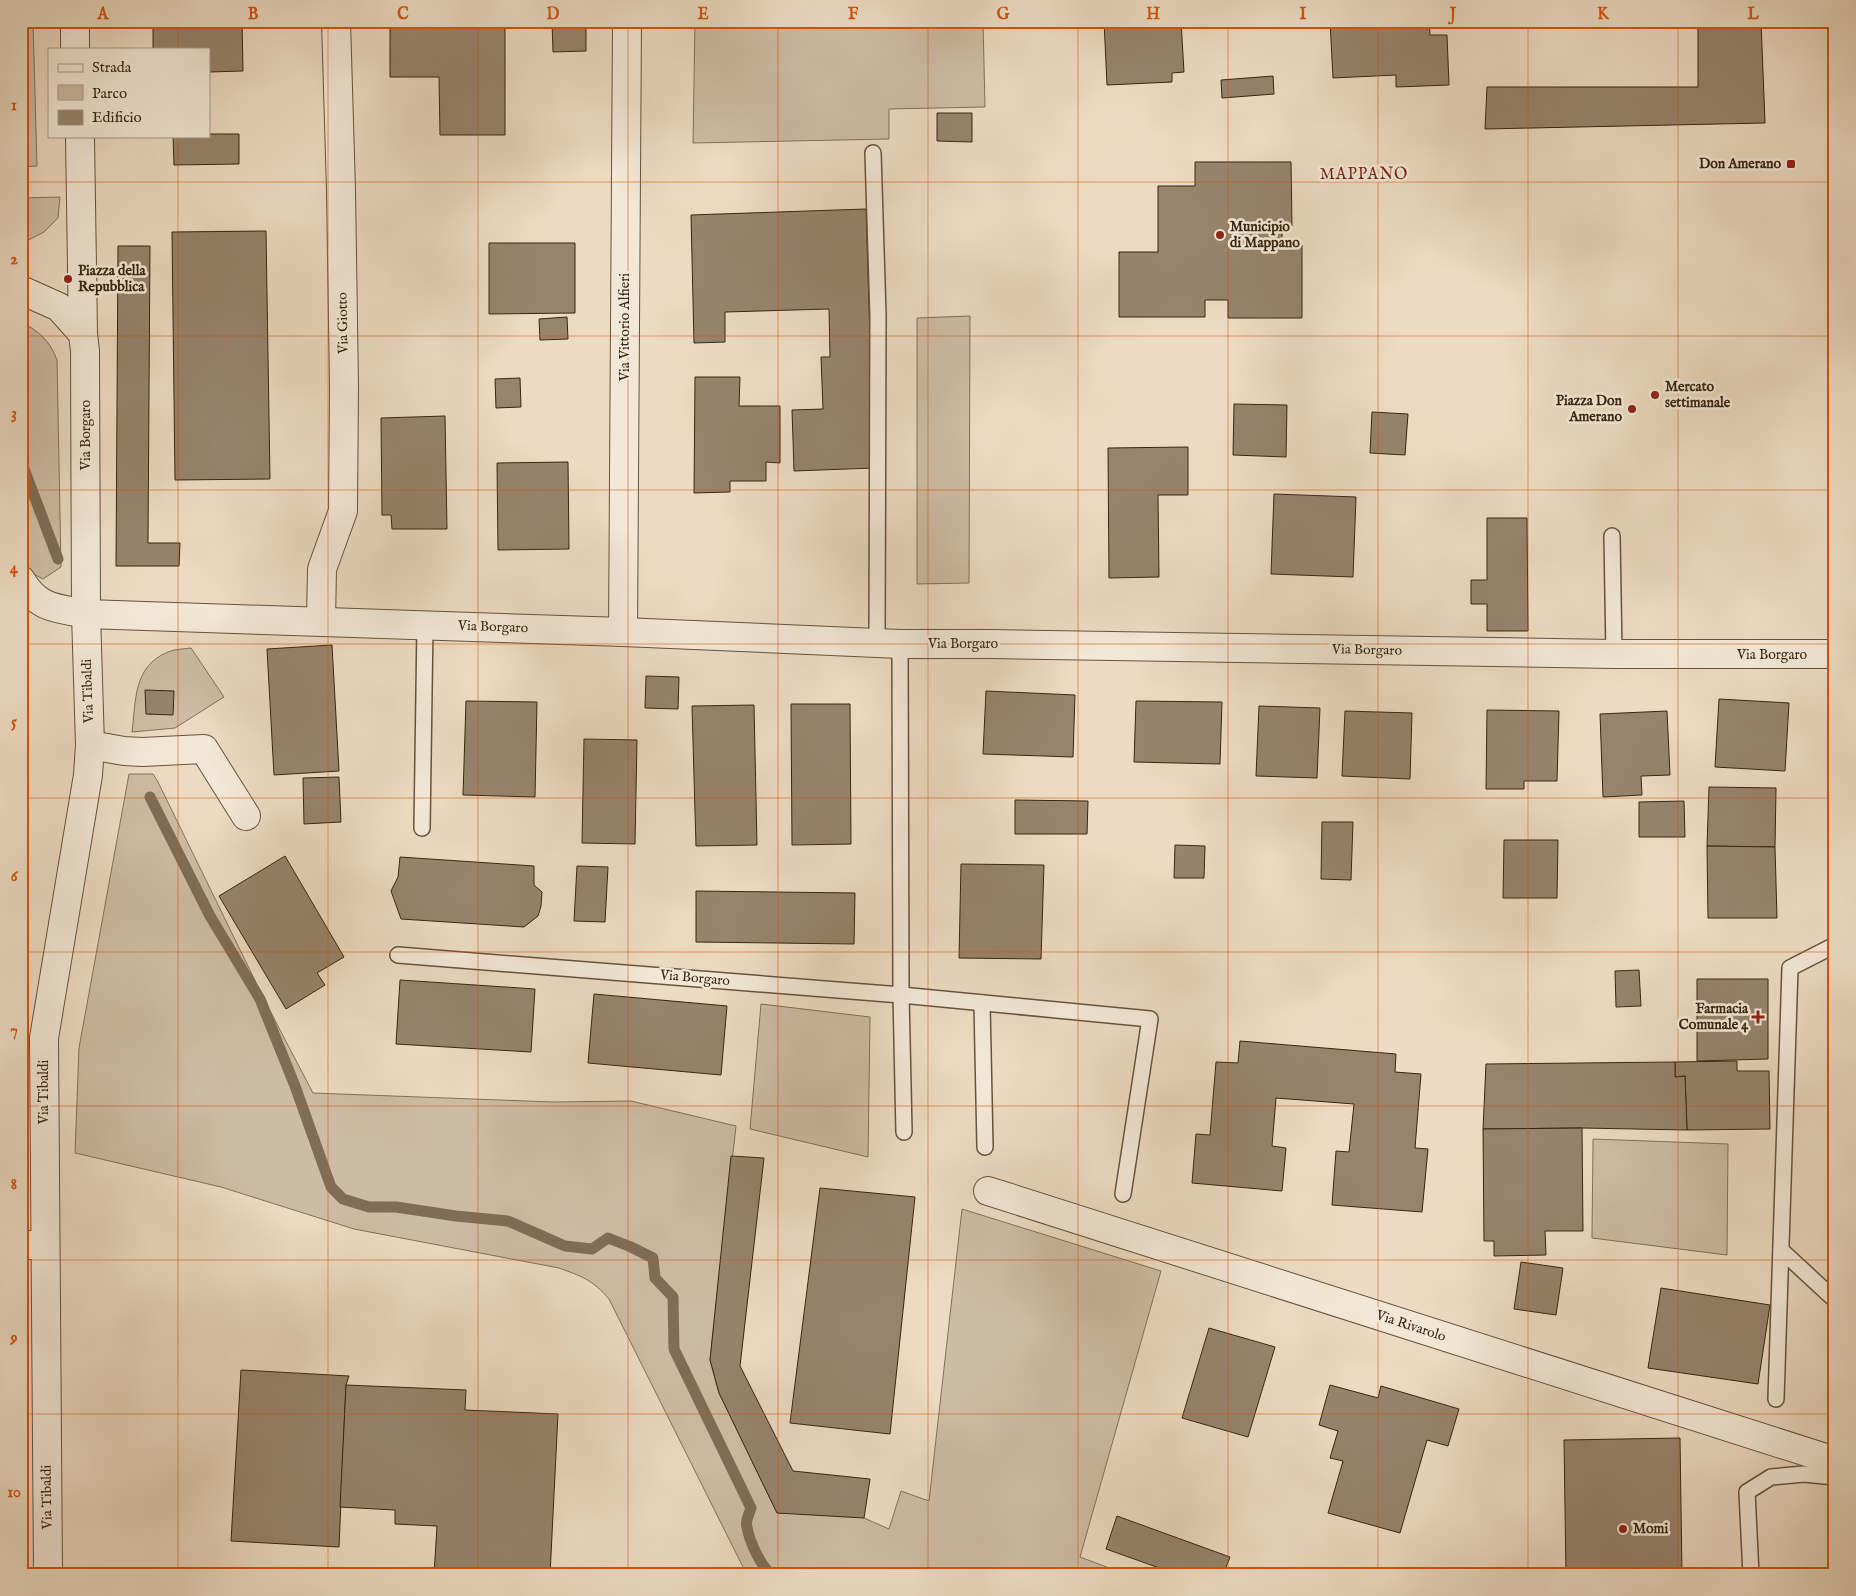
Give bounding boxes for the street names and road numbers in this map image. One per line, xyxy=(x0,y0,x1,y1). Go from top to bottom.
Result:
street label: Via Vittorio Alfieri xyxy=(616,273,634,382)
street label: Via Giotto xyxy=(333,292,353,355)
street label: Via Borgaro xyxy=(77,399,95,471)
street label: Via Borgaro xyxy=(457,617,529,637)
street label: Via Borgaro xyxy=(927,635,999,653)
street label: Via Borgaro xyxy=(1331,640,1403,660)
street label: Via Borgaro xyxy=(1736,646,1808,664)
street label: Via Tibaldi xyxy=(78,658,98,725)
street label: Via Borgaro xyxy=(658,966,731,990)
street label: Via Tibaldi xyxy=(35,1060,53,1125)
street label: Via Rivarolo xyxy=(1373,1306,1449,1346)
street label: Via Tibaldi xyxy=(37,1464,57,1530)

